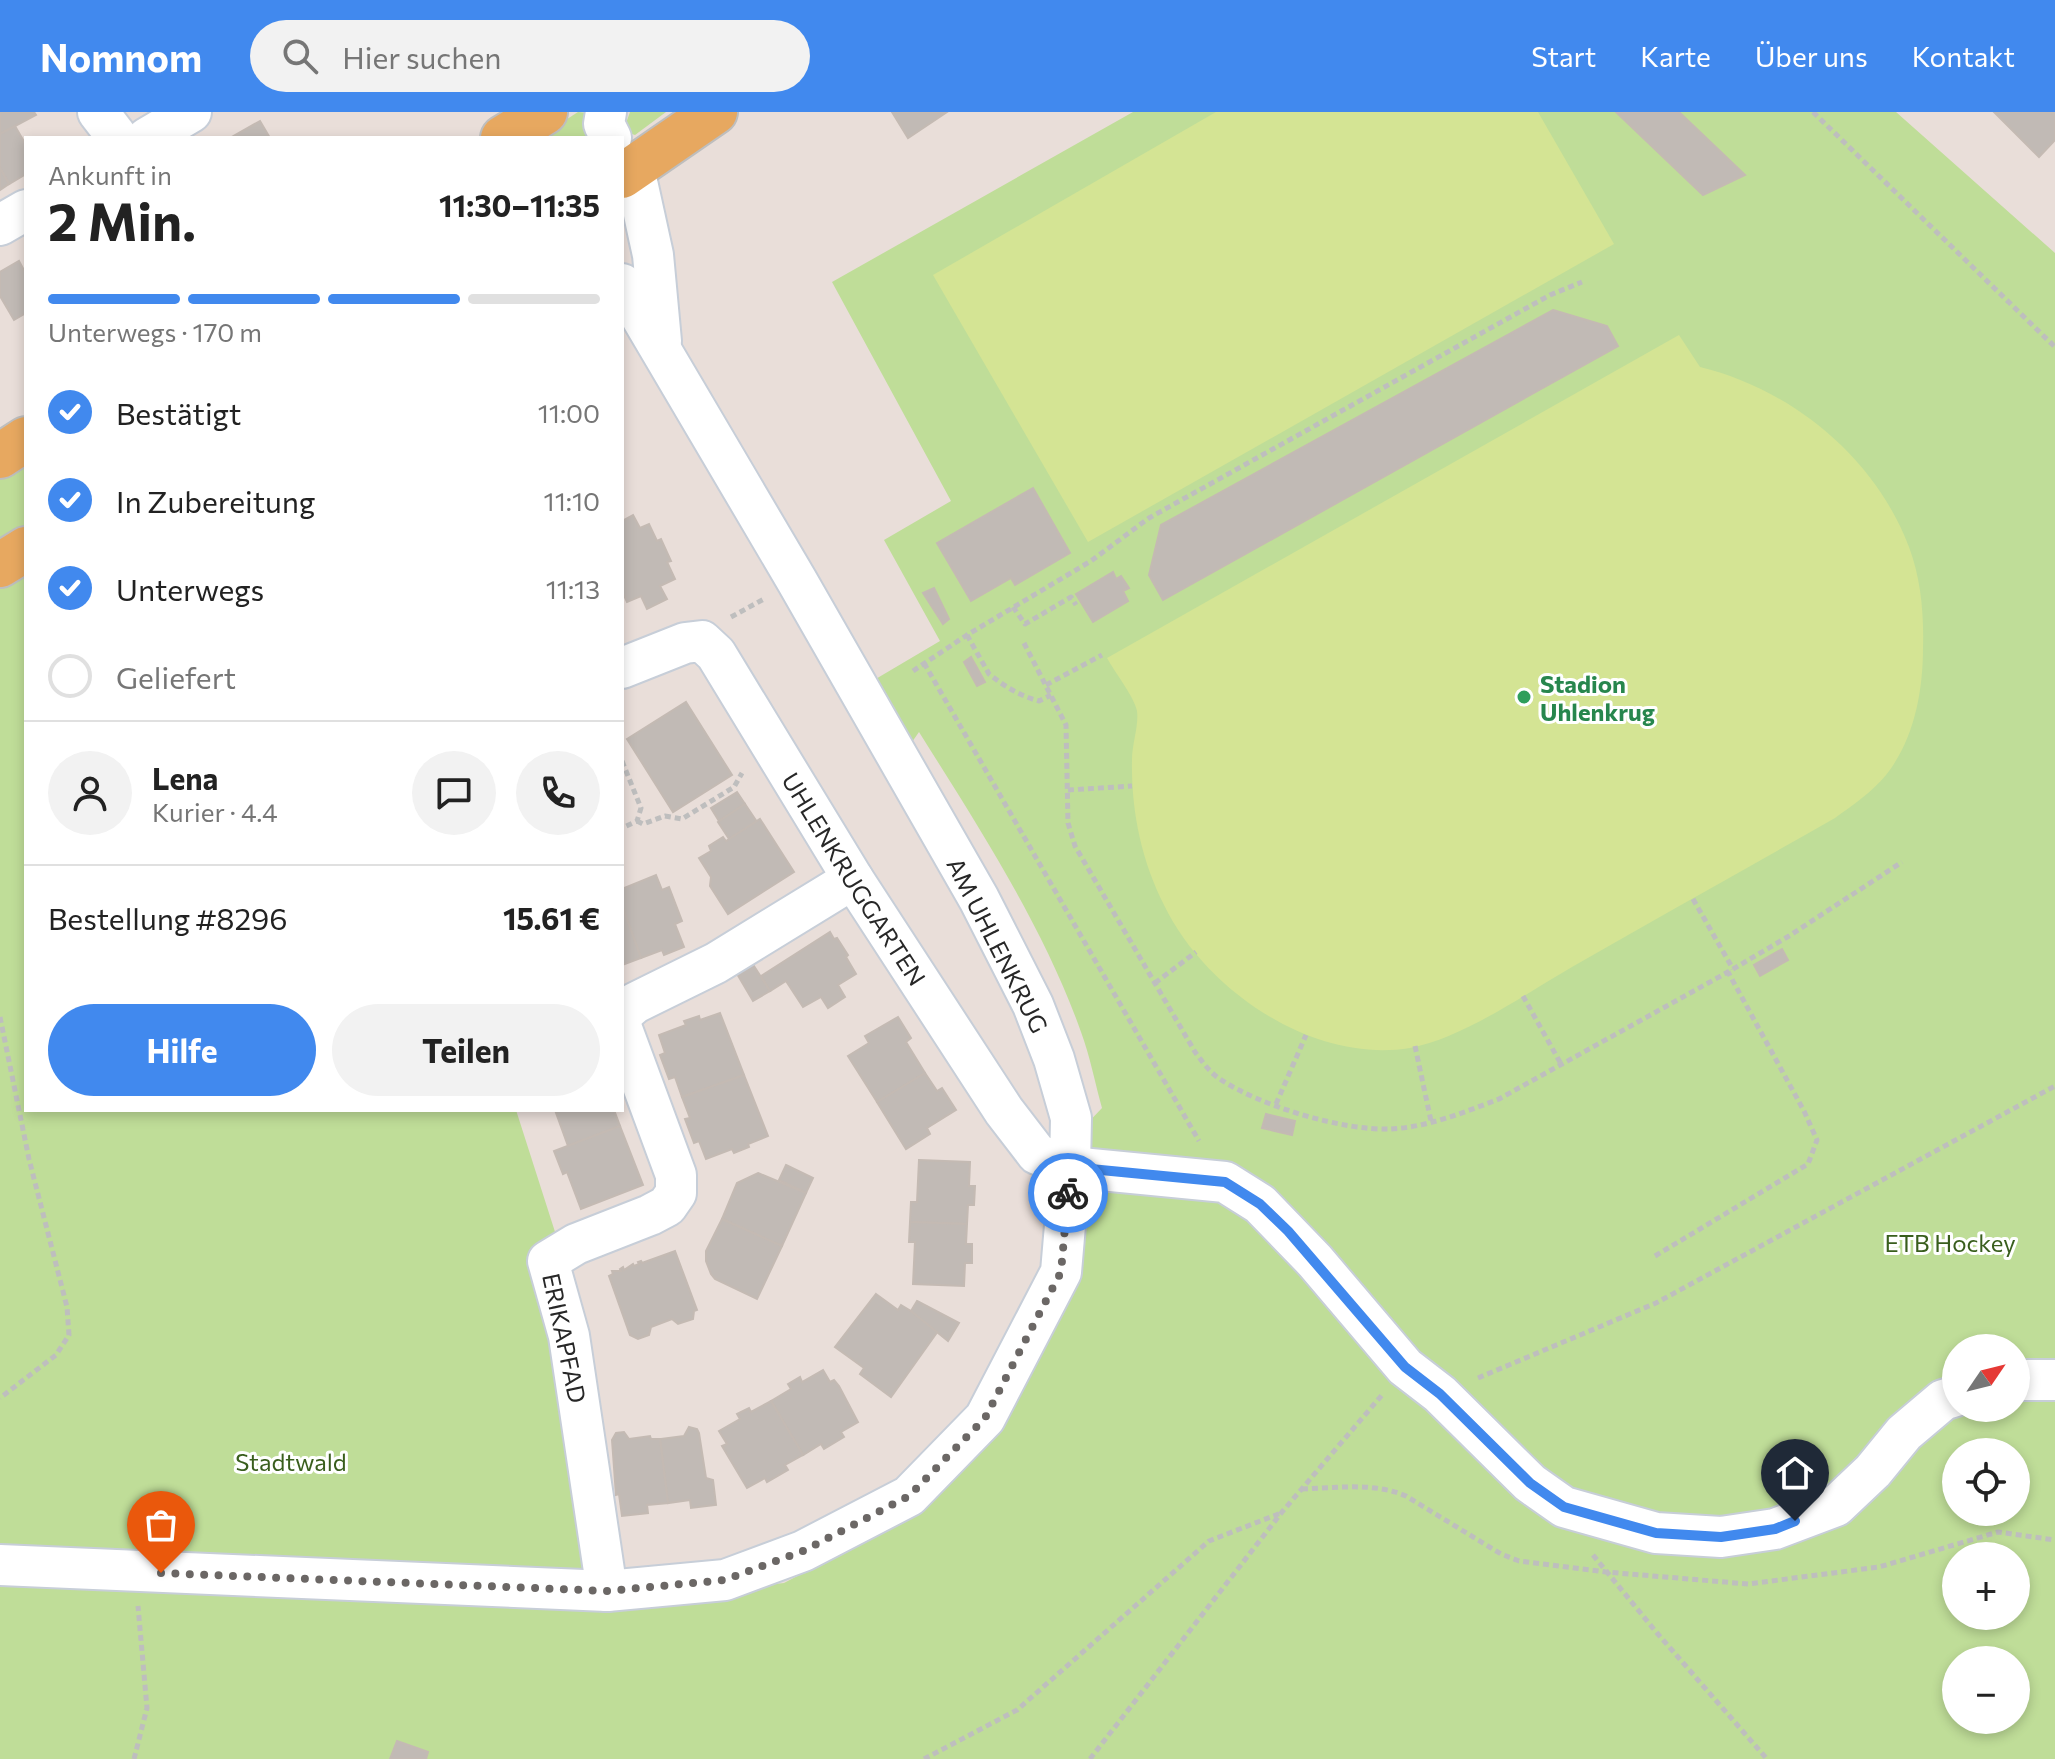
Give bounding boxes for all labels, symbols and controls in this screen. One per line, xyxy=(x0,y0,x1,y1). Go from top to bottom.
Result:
search box xyxy=(250,20,810,92)
text: Nomnom xyxy=(40,33,202,80)
icon: search xyxy=(278,34,322,78)
text: Hier suchen xyxy=(342,38,501,75)
text: Start xyxy=(1531,39,1596,73)
text: Karte xyxy=(1640,39,1711,73)
text: Über uns xyxy=(1755,39,1868,73)
text: Kontakt xyxy=(1912,39,2015,73)
text: Ankunft in xyxy=(48,159,172,190)
text: 11:30–11:35 xyxy=(439,186,600,223)
text: 2 Min. xyxy=(48,188,196,252)
text: Unterwegs · 170 m xyxy=(48,316,262,347)
icon: check xyxy=(48,390,92,434)
text: Bestätigt xyxy=(116,394,241,431)
text: 11:00 xyxy=(538,397,600,428)
icon: check xyxy=(48,478,92,522)
text: In Zubereitung xyxy=(116,482,315,519)
text: 11:10 xyxy=(544,485,600,516)
icon: check xyxy=(48,566,92,610)
text: Unterwegs xyxy=(116,570,264,607)
text: 11:13 xyxy=(546,573,600,604)
text: Geliefert xyxy=(116,658,236,695)
place label: Stadion Uhlenkrug xyxy=(1540,669,1655,726)
marker: Stadion Uhlenkrug xyxy=(1515,688,1533,706)
button: person xyxy=(48,751,132,835)
button: chat xyxy=(412,751,496,835)
button: phone xyxy=(516,751,600,835)
text: Lena xyxy=(152,759,218,796)
street label: UHLENKRUGGARTEN xyxy=(777,767,933,990)
text: Kurier · 4.4 xyxy=(152,796,278,827)
street label: AM UHLENKRUG xyxy=(941,853,1055,1037)
text: Bestellung #8296 xyxy=(48,899,287,936)
text: 15.61 € xyxy=(503,899,600,936)
button: Hilfe xyxy=(48,1004,316,1096)
button: Teilen xyxy=(332,1004,600,1096)
courier xyxy=(1028,1153,1108,1233)
icon: bike xyxy=(1046,1171,1090,1215)
park label: ETB Hockey xyxy=(1884,1228,2016,1257)
street label: ERIKAPFAD xyxy=(537,1271,593,1405)
north arrow xyxy=(1942,1334,2030,1422)
map controls xyxy=(1942,1334,2030,1734)
button: locate xyxy=(1942,1438,2030,1526)
pin xyxy=(1761,1439,1829,1521)
park label: Stadtwald xyxy=(235,1447,347,1476)
icon: home xyxy=(1773,1451,1817,1495)
pin xyxy=(127,1491,195,1573)
icon: bag xyxy=(139,1503,183,1547)
button: + xyxy=(1942,1542,2030,1630)
button: − xyxy=(1942,1646,2030,1734)

